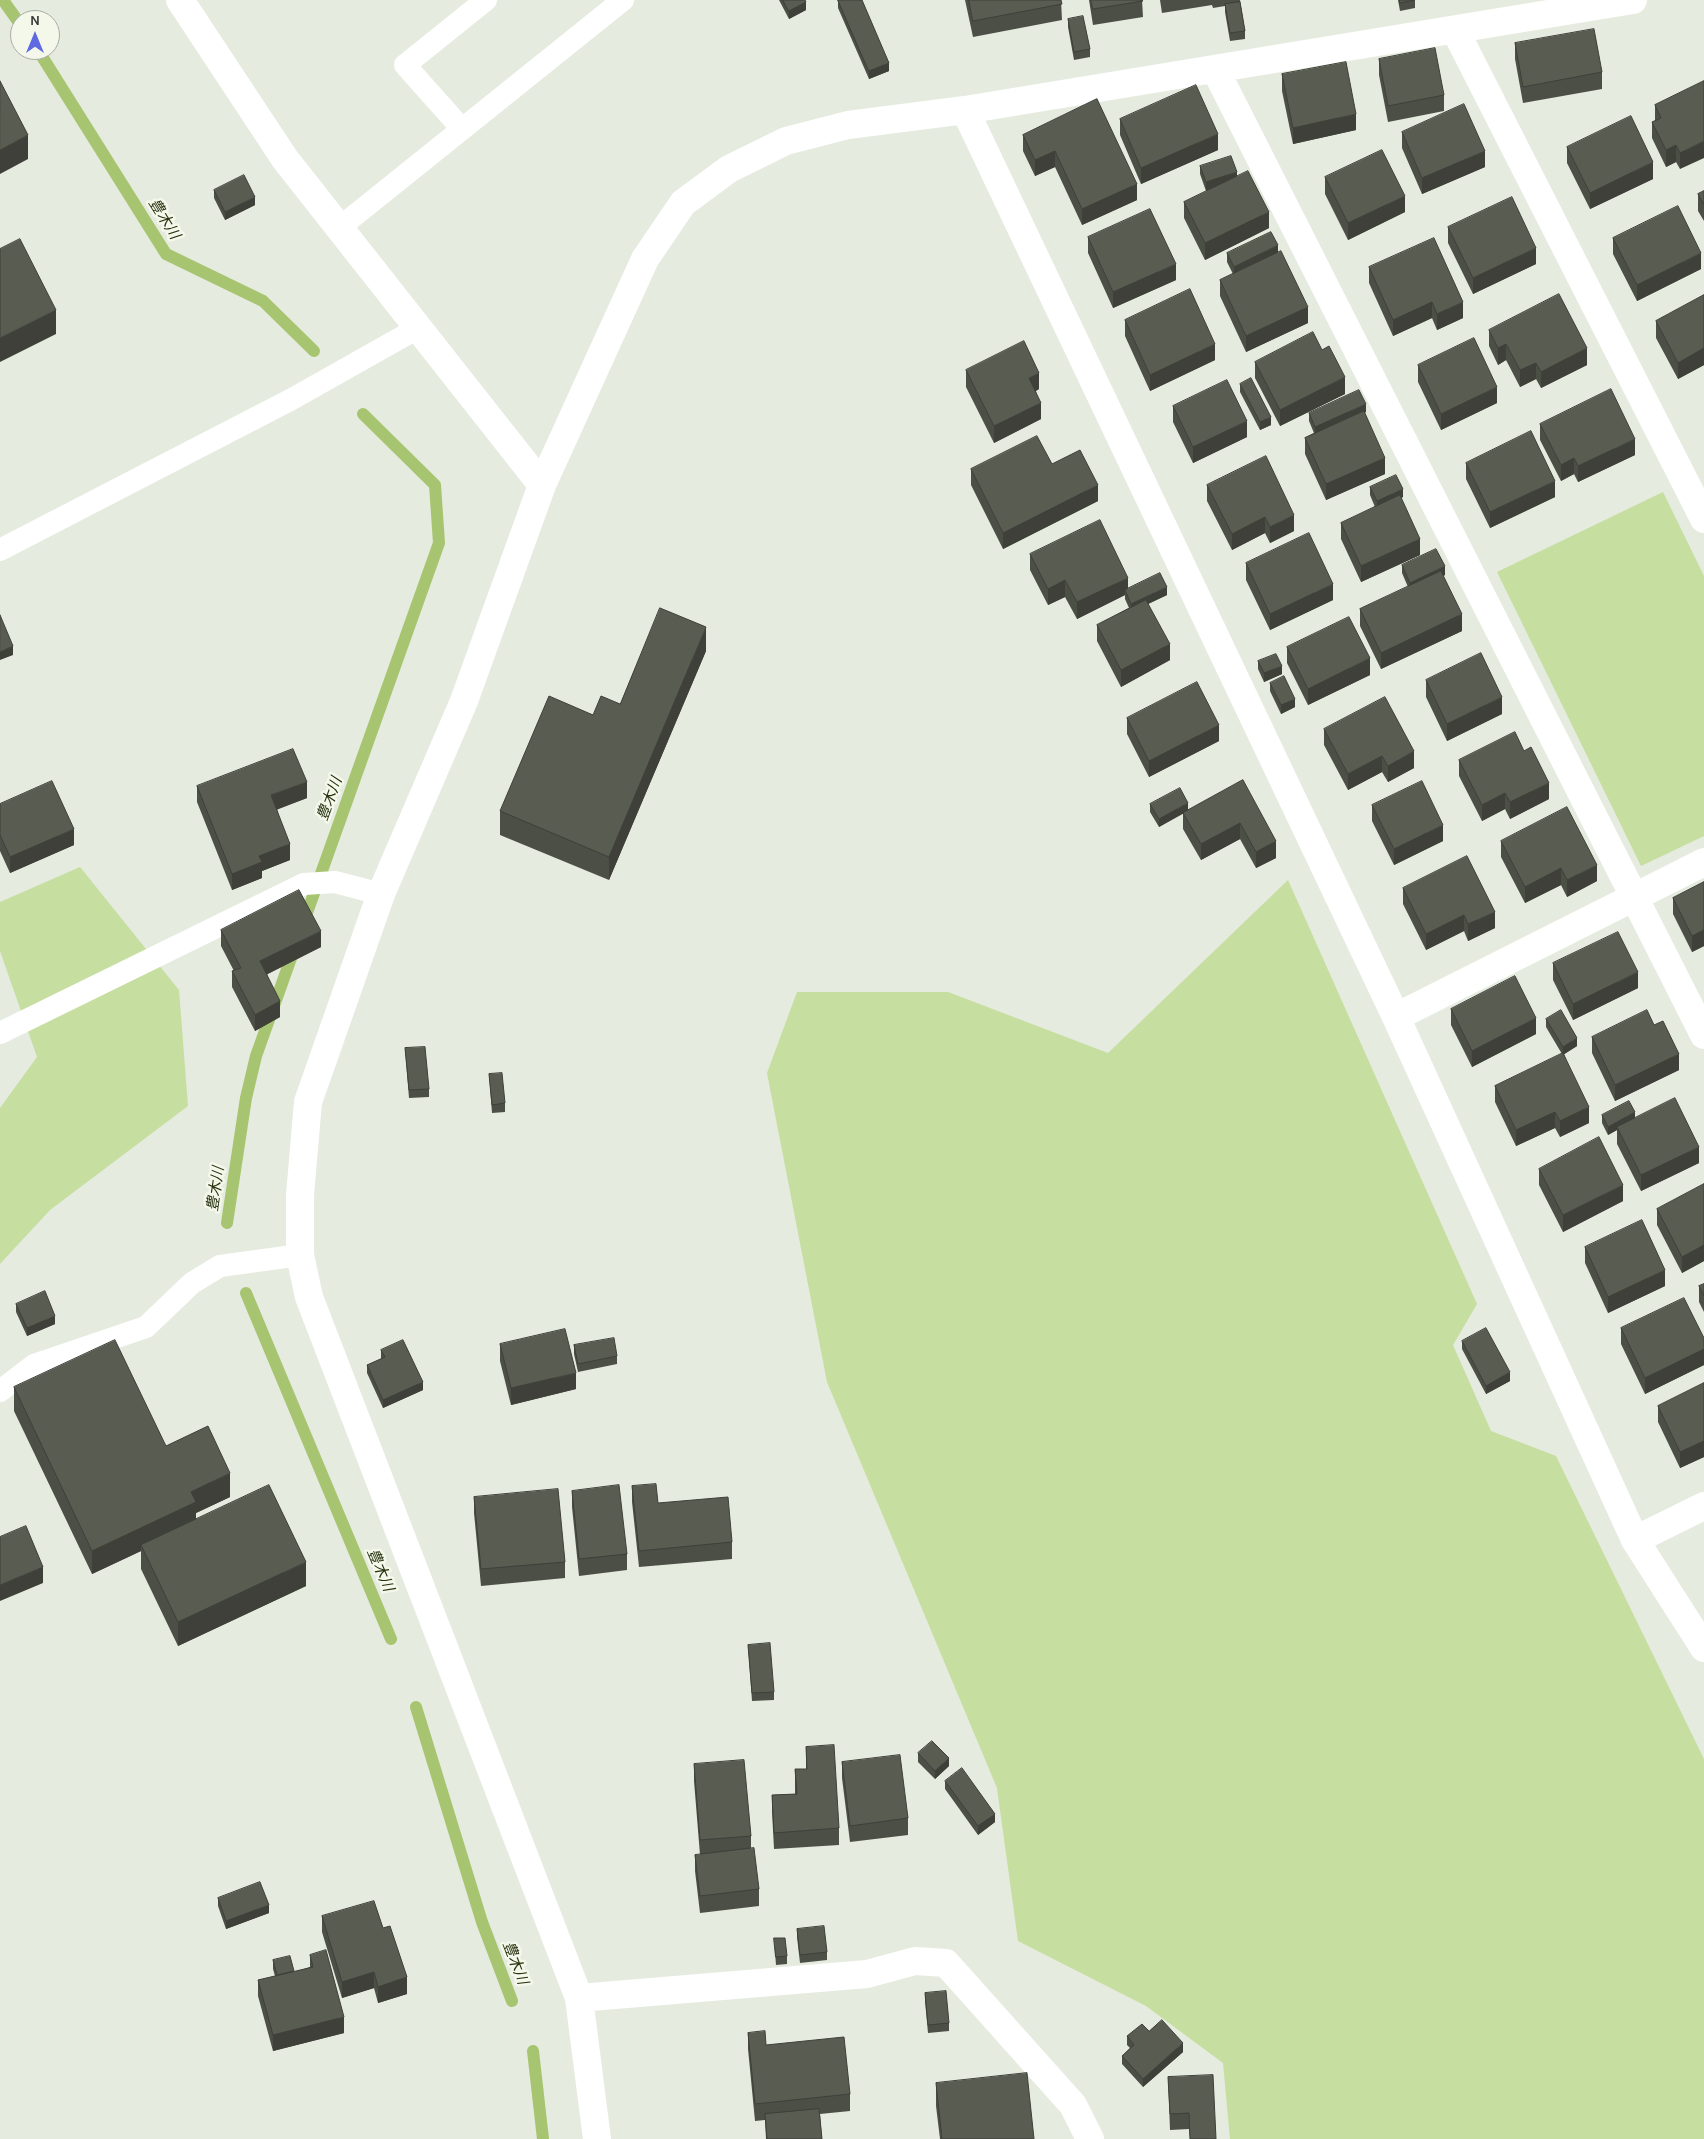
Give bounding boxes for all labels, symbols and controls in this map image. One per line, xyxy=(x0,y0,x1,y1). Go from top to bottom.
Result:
north arrow xyxy=(10,10,60,60)
text: N xyxy=(30,12,40,29)
water label: 豊木川 xyxy=(144,195,184,243)
water label: 豊木川 xyxy=(314,775,346,823)
water label: 豊木川 xyxy=(204,1165,228,1213)
water label: 豊木川 xyxy=(363,1546,397,1594)
water label: 豊木川 xyxy=(499,1939,531,1987)

